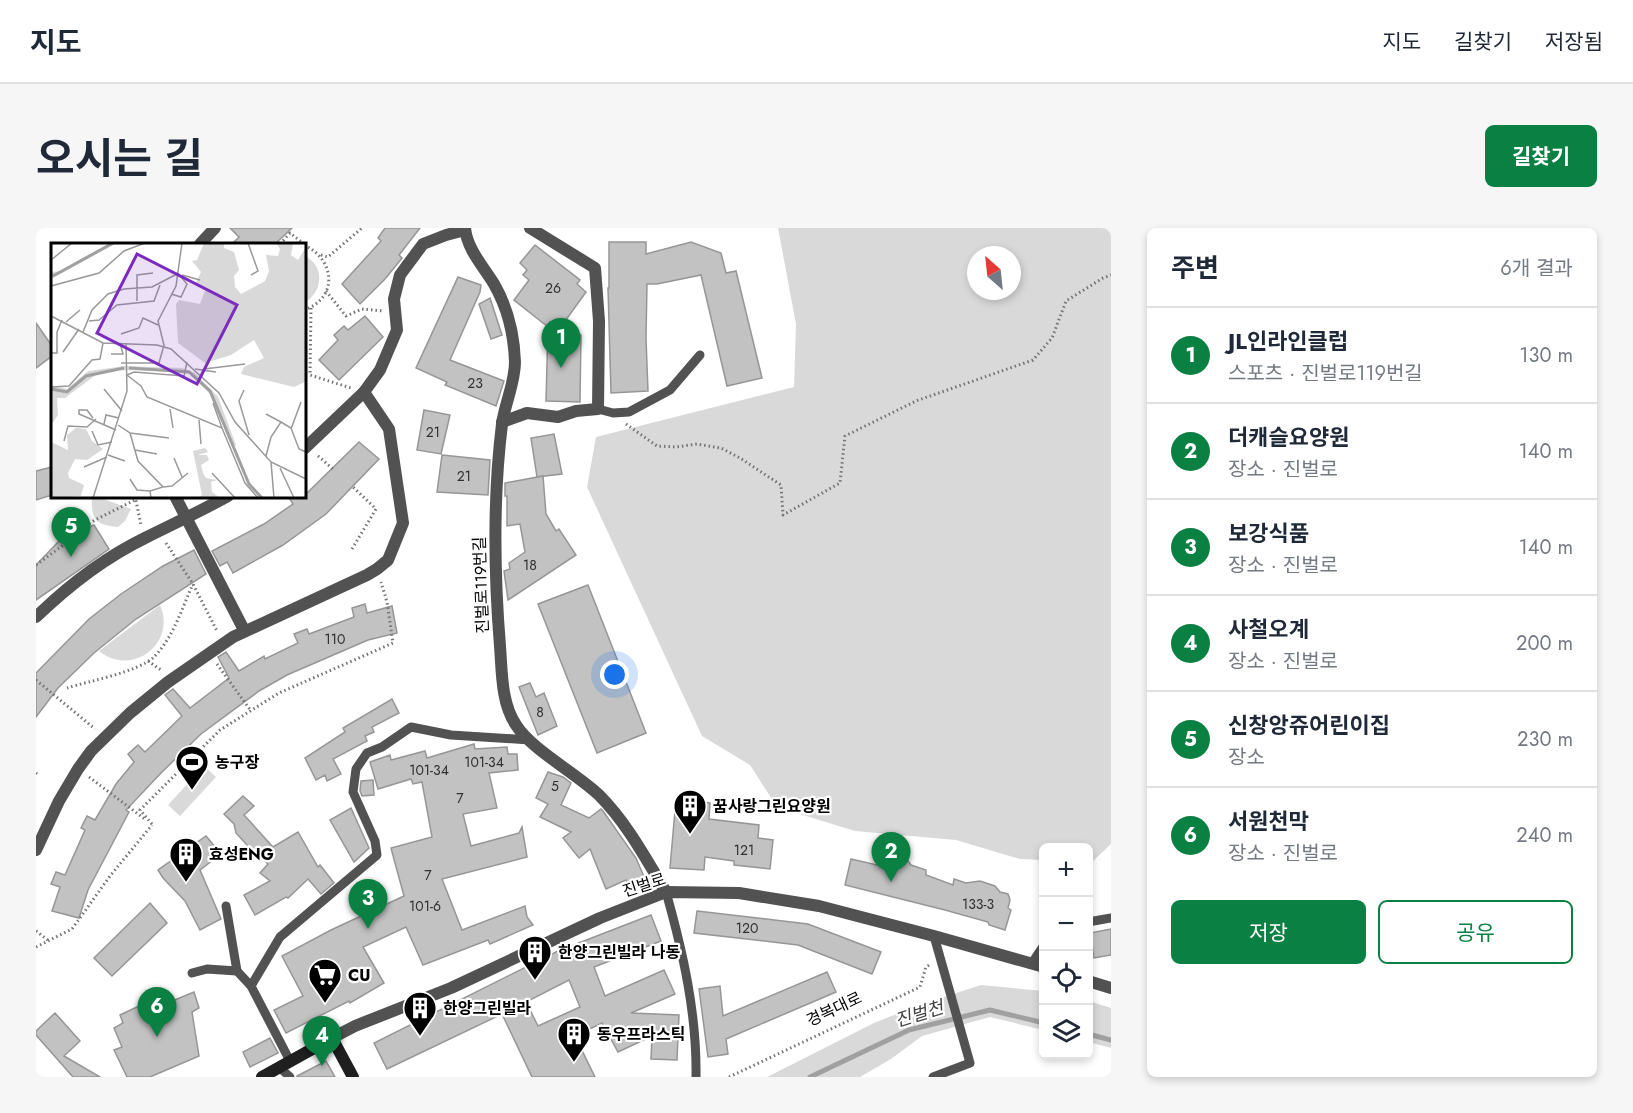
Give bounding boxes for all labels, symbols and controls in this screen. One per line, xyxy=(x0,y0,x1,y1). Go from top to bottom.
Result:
text: 지도 xyxy=(30,22,82,63)
text: 지도 xyxy=(1382,27,1421,57)
text: 길찾기 xyxy=(1454,27,1512,57)
text: 저장됨 xyxy=(1545,27,1603,57)
button: 길찾기 xyxy=(1485,125,1597,187)
text: 오시는 길 xyxy=(36,128,203,189)
inset map xyxy=(51,243,306,498)
north arrow xyxy=(967,246,1021,300)
text: 주변 xyxy=(1171,249,1219,287)
text: 6개 결과 xyxy=(1500,254,1573,283)
house number: 26 xyxy=(545,278,561,298)
pin: 1 xyxy=(542,318,580,368)
text: JL인라인클럽 xyxy=(1228,325,1348,357)
text: 1 xyxy=(1185,341,1196,370)
text: 130 m xyxy=(1519,341,1573,370)
text: 스포츠 · 진벌로119번길 xyxy=(1228,359,1423,388)
house number: 23 xyxy=(467,373,483,393)
text: 더캐슬요양원 xyxy=(1228,421,1349,453)
house number: 21 xyxy=(426,422,440,442)
text: 2 xyxy=(1184,437,1197,466)
text: 140 m xyxy=(1519,437,1573,466)
text: 장소 · 진벌로 xyxy=(1228,455,1338,484)
house number: 21 xyxy=(457,466,471,486)
pin: 5 xyxy=(51,508,90,557)
text: 보강식품 xyxy=(1228,517,1309,549)
text: 3 xyxy=(1184,533,1197,562)
text: 140 m xyxy=(1519,533,1573,562)
street label: 진벌로119번길 xyxy=(468,536,494,634)
text: 장소 · 진벌로 xyxy=(1228,551,1338,580)
house number: 18 xyxy=(523,555,537,575)
text: 사철오계 xyxy=(1228,613,1309,645)
house number: 110 xyxy=(325,629,346,649)
text: 4 xyxy=(1184,629,1197,658)
text: 200 m xyxy=(1516,629,1573,658)
text: 장소 · 진벌로 xyxy=(1228,647,1338,676)
your location xyxy=(600,660,629,689)
house number: 8 xyxy=(536,702,544,722)
text: 신창앙쥬어린이집 xyxy=(1228,709,1390,741)
text: 5 xyxy=(1184,725,1197,754)
text: 230 m xyxy=(1517,725,1573,754)
text: 장소 xyxy=(1228,743,1265,772)
sports icon: 농구장 xyxy=(174,744,210,791)
place label: 농구장 xyxy=(215,751,259,774)
house number: 101-34 xyxy=(464,752,504,772)
house number: 101-34 xyxy=(409,760,449,780)
house number: 5 xyxy=(551,776,559,796)
house number: 7 xyxy=(456,788,464,808)
building icon: 꿈사랑그린요양원 xyxy=(672,788,708,835)
place label: 꿈사랑그린요양원 xyxy=(713,795,831,818)
text: 서원천막 xyxy=(1228,805,1309,837)
text: 6 xyxy=(1184,821,1197,850)
text: 240 m xyxy=(1516,821,1573,850)
pin: 2 xyxy=(872,832,910,882)
building icon: 효성ENG xyxy=(168,836,204,883)
text: 장소 · 진벌로 xyxy=(1228,839,1338,868)
house number: 121 xyxy=(734,840,754,860)
place label: 효성ENG xyxy=(209,843,274,866)
map controls xyxy=(1039,843,1093,1059)
button: + xyxy=(1039,843,1093,897)
house number: 7 xyxy=(424,865,432,885)
street label: 진벌로 xyxy=(619,867,669,903)
pin: 3 xyxy=(348,880,388,929)
house number: 133-3 xyxy=(962,894,994,914)
house number: 101-6 xyxy=(409,896,441,916)
button: − xyxy=(1039,897,1093,951)
button: 저장 xyxy=(1171,900,1366,964)
button: 공유 xyxy=(1378,900,1573,964)
house number: 120 xyxy=(736,918,758,938)
building icon: 한양그린빌라 나동 xyxy=(517,934,553,981)
place label: 한양그린빌라 나동 xyxy=(558,941,681,964)
button: locate xyxy=(1039,951,1093,1005)
supermarket icon: CU xyxy=(307,957,343,1004)
place label: CU xyxy=(348,964,370,987)
street label: 경복대로 xyxy=(802,986,866,1032)
pin: 6 xyxy=(138,988,176,1037)
building icon: 한양그린빌라 xyxy=(402,990,438,1037)
water label: 진벌천 xyxy=(891,994,949,1034)
place label: 한양그린빌라 xyxy=(443,997,532,1020)
button: layers xyxy=(1039,1005,1093,1059)
pin: 4 xyxy=(302,1016,342,1066)
building icon: 동우프라스틱 xyxy=(556,1016,592,1063)
place label: 동우프라스틱 xyxy=(597,1023,685,1046)

